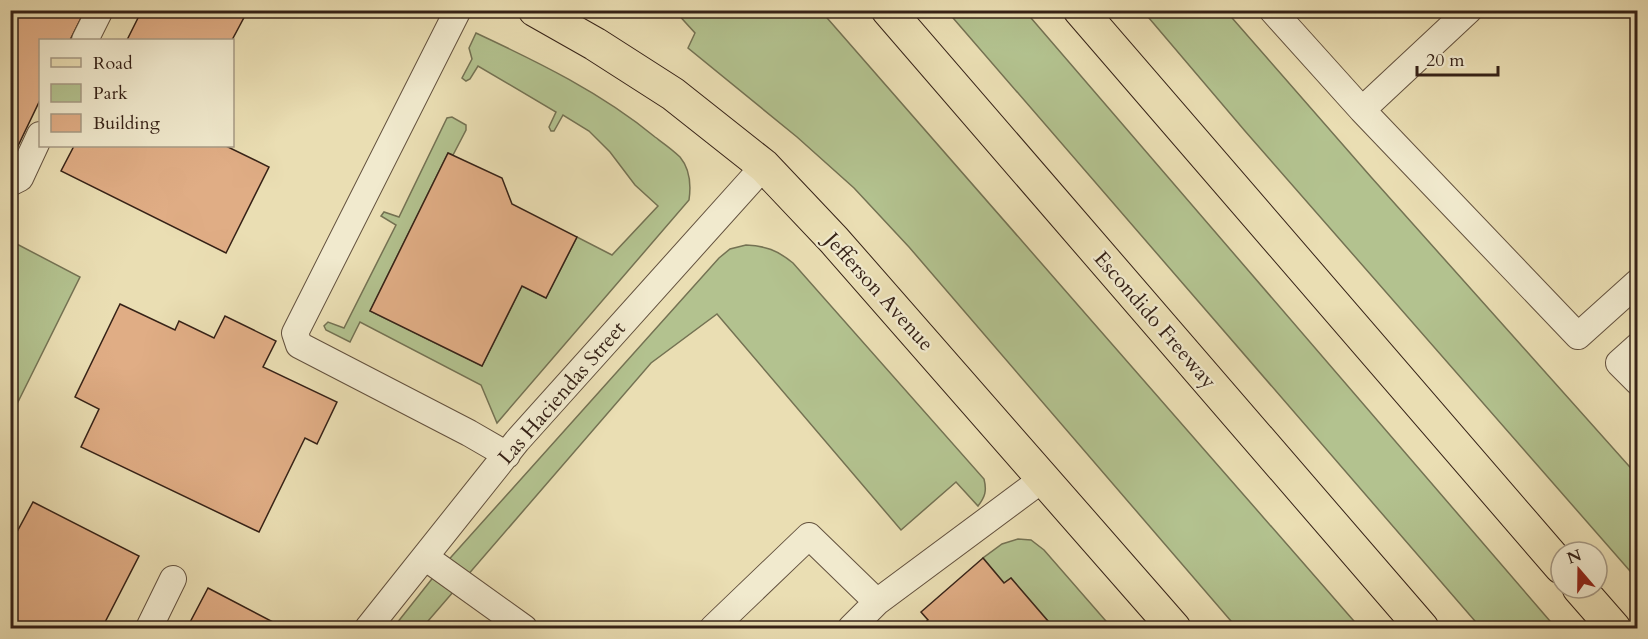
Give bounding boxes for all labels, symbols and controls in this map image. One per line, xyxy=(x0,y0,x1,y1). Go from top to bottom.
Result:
legend xyxy=(39,39,234,147)
scale bar xyxy=(1417,39,1498,77)
text: 20 m xyxy=(1426,48,1465,73)
text: Road xyxy=(93,51,133,76)
text: Park xyxy=(93,81,128,106)
text: Building xyxy=(93,111,161,136)
street label: Jefferson Avenue xyxy=(816,224,940,358)
street label: Escondido Freeway xyxy=(1087,245,1223,395)
street label: Las Haciendas Street xyxy=(492,315,633,471)
north arrow xyxy=(1549,540,1609,600)
text: N xyxy=(1564,544,1585,570)

